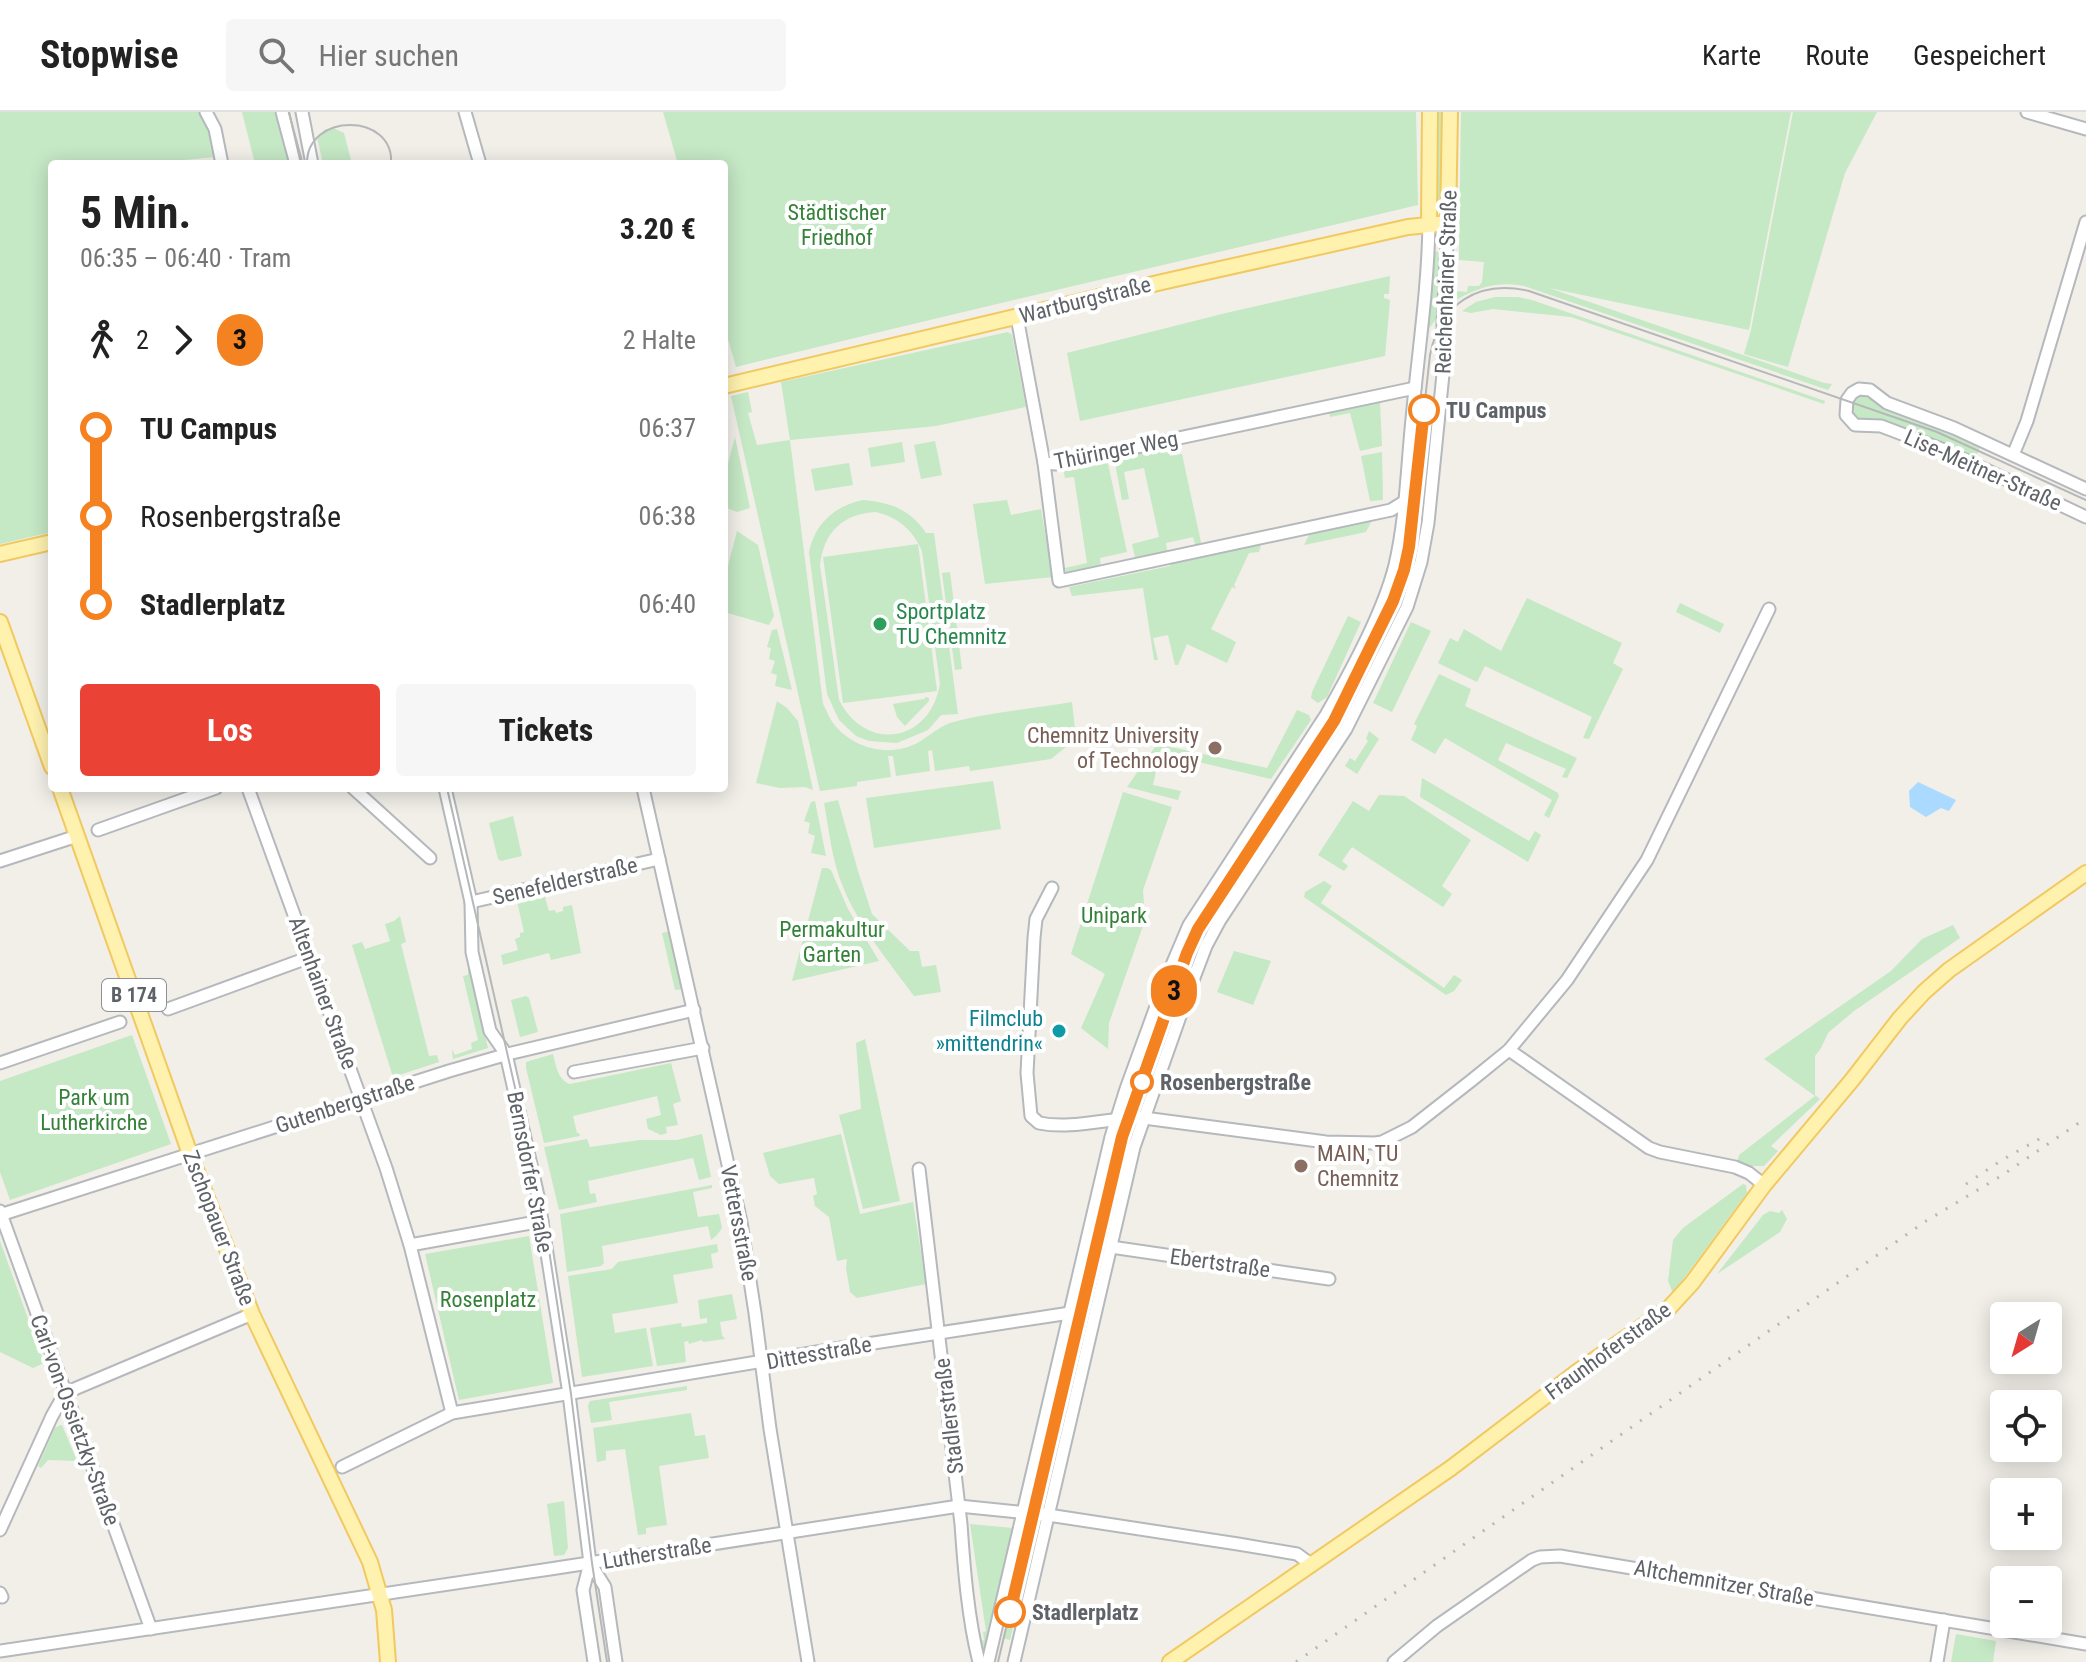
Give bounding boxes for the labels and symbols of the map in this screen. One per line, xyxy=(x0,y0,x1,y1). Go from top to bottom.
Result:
street label: Reichenhainer Straße xyxy=(1430,189,1462,375)
park label: Städtischer Friedhof xyxy=(788,200,887,250)
street label: Wartburgstraße xyxy=(1017,272,1153,328)
marker: TU Campus xyxy=(1409,395,1439,425)
place label: TU Campus xyxy=(1446,398,1546,423)
street label: Lise-Meitner-Straße xyxy=(1901,424,2065,516)
street label: Thüringer Weg xyxy=(1052,426,1180,474)
place label: Sportplatz TU Chemnitz xyxy=(896,599,1007,649)
marker: Sportplatz TU Chemnitz xyxy=(871,615,889,633)
place label: Chemnitz University of Technology xyxy=(1027,723,1199,773)
marker: Chemnitz University of Technology xyxy=(1206,739,1224,757)
street label: Senefelderstraße xyxy=(490,852,640,910)
park label: Unipark xyxy=(1081,903,1147,928)
street label: Altenhainer Straße xyxy=(284,913,362,1073)
park label: Permakultur Garten xyxy=(779,917,885,967)
line badge: 3 xyxy=(1148,965,1200,1017)
road number: B 174 xyxy=(102,979,166,1011)
place label: Filmclub »mittendrin« xyxy=(936,1006,1043,1056)
marker: Filmclub »mittendrin« xyxy=(1050,1022,1068,1040)
street label: Gutenbergstraße xyxy=(272,1070,418,1138)
place label: Rosenbergstraße xyxy=(1160,1070,1311,1095)
marker: Rosenbergstraße xyxy=(1131,1071,1153,1093)
park label: Park um Lutherkirche xyxy=(40,1085,148,1135)
street label: Bernsdorfer Straße xyxy=(502,1089,558,1255)
place label: MAIN, TU Chemnitz xyxy=(1317,1141,1399,1191)
street label: Zschopauer Straße xyxy=(178,1147,260,1309)
marker: MAIN, TU Chemnitz xyxy=(1292,1157,1310,1175)
street label: Vettersstraße xyxy=(716,1163,762,1283)
street label: Ebertstraße xyxy=(1168,1244,1272,1282)
park label: Rosenplatz xyxy=(440,1287,536,1312)
street label: Fraunhoferstraße xyxy=(1540,1297,1676,1405)
north arrow xyxy=(1990,1302,2062,1374)
street label: Carl-von-Ossietzky-Straße xyxy=(25,1311,125,1529)
street label: Dittesstraße xyxy=(765,1331,873,1375)
street label: Stadlerstraße xyxy=(929,1357,969,1475)
street label: Lutherstraße xyxy=(601,1532,713,1574)
street label: Altchemnitzer Straße xyxy=(1632,1555,1816,1611)
marker: Stadlerplatz xyxy=(995,1597,1025,1627)
place label: Stadlerplatz xyxy=(1032,1600,1139,1625)

